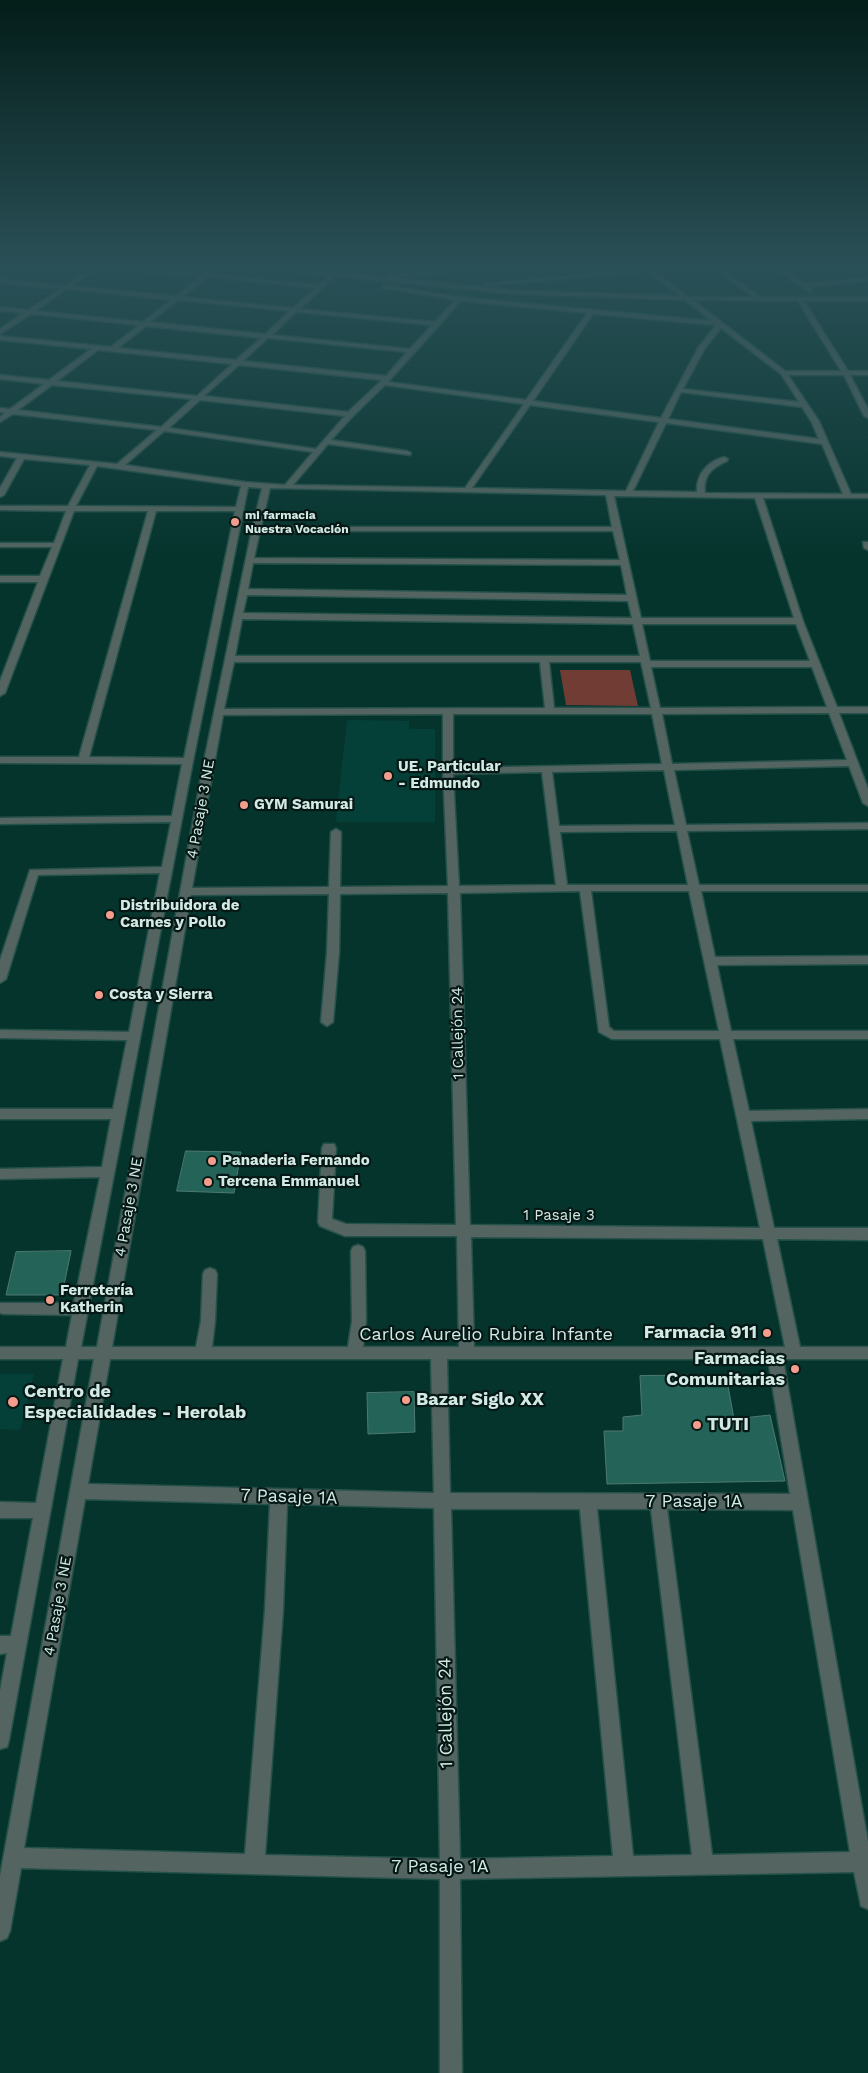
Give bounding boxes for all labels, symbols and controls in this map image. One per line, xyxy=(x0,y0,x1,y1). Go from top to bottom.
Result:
place label: mi farmacia Nuestra Vocación xyxy=(245,508,349,536)
marker: mi farmacia Nuestra Vocación xyxy=(229,516,241,528)
street label: 4 Pasaje 3 NE xyxy=(183,758,219,860)
place label: UE. Particular - Edmundo xyxy=(398,758,501,793)
marker: UE. Particular - Edmundo xyxy=(382,770,394,782)
place label: GYM Samurai xyxy=(254,796,353,814)
marker: GYM Samurai xyxy=(238,799,250,811)
place label: Distribuidora de Carnes y Pollo xyxy=(120,897,239,932)
marker: Distribuidora de Carnes y Pollo xyxy=(104,909,116,921)
place label: Costa y Sierra xyxy=(109,986,213,1004)
street label: 1 Callejón 24 xyxy=(448,987,468,1079)
marker: Costa y Sierra xyxy=(93,989,105,1001)
place label: Panaderia Fernando xyxy=(222,1152,370,1170)
marker: Panaderia Fernando xyxy=(206,1155,218,1167)
street label: 4 Pasaje 3 NE xyxy=(111,1156,147,1258)
place label: Tercena Emmanuel xyxy=(218,1173,359,1191)
marker: Tercena Emmanuel xyxy=(202,1176,214,1188)
street label: 1 Pasaje 3 xyxy=(523,1207,595,1225)
place label: Ferretería Katherin xyxy=(60,1282,133,1317)
marker: Ferretería Katherin xyxy=(44,1294,56,1306)
place label: Farmacia 911 xyxy=(644,1322,757,1344)
street label: Carlos Aurelio Rubira Infante xyxy=(359,1324,613,1346)
marker: Farmacia 911 xyxy=(761,1327,773,1339)
place label: Farmacias Comunitarias xyxy=(666,1348,785,1390)
marker: Farmacias Comunitarias xyxy=(789,1363,801,1375)
place label: Centro de Especialidades - Herolab xyxy=(24,1381,246,1424)
place label: Bazar Siglo XX xyxy=(416,1389,544,1411)
marker: Bazar Siglo XX xyxy=(400,1394,412,1406)
marker: Centro de Especialidades - Herolab xyxy=(6,1395,20,1409)
place label: TUTI xyxy=(707,1414,749,1436)
marker: TUTI xyxy=(691,1419,703,1431)
street label: 7 Pasaje 1A xyxy=(240,1485,338,1509)
street label: 7 Pasaje 1A xyxy=(645,1491,743,1513)
street label: 4 Pasaje 3 NE xyxy=(40,1555,76,1657)
street label: 1 Callejón 24 xyxy=(434,1657,458,1769)
street label: 7 Pasaje 1A xyxy=(391,1856,489,1878)

